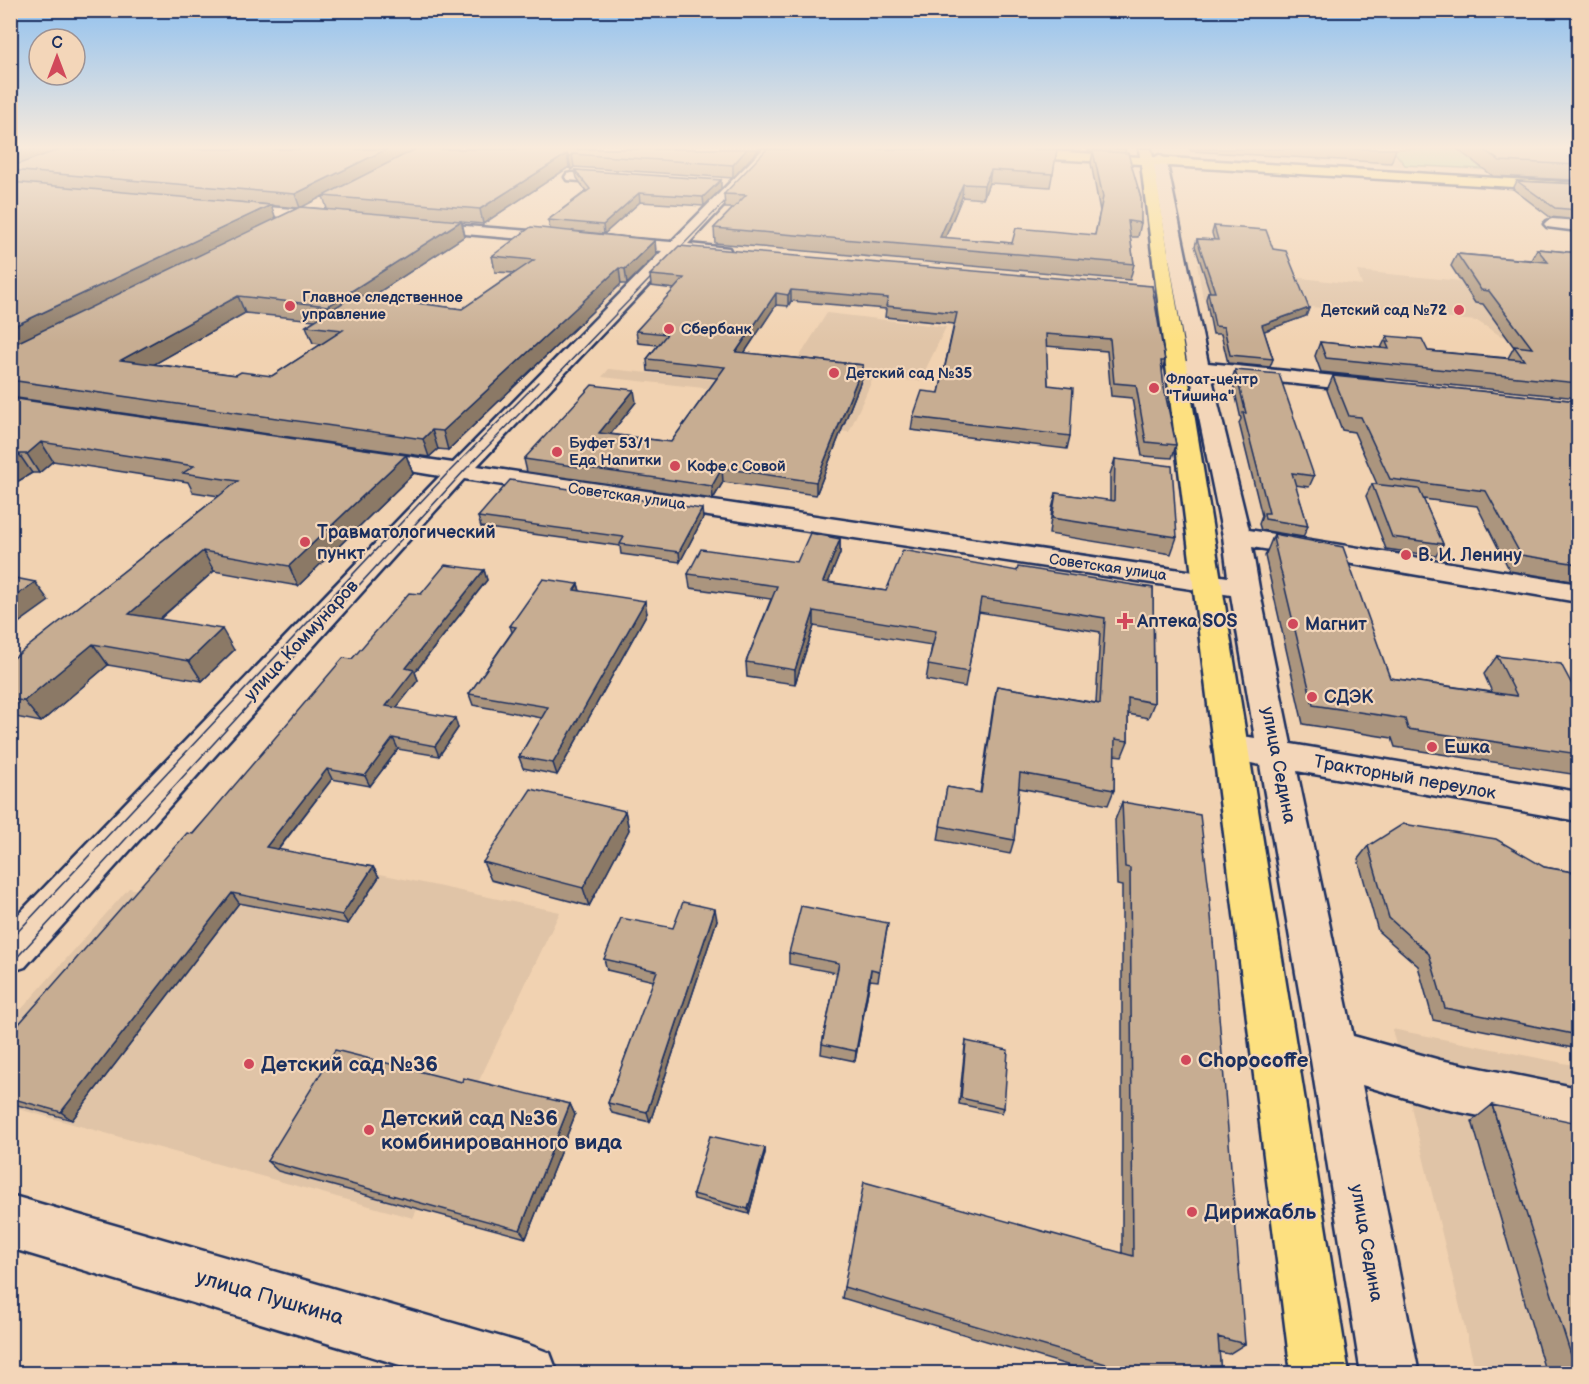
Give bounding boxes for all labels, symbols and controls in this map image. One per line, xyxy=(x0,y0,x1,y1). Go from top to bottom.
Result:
north arrow xyxy=(27,27,87,87)
text: С xyxy=(51,34,63,53)
place label: Главное следственное управление xyxy=(302,288,463,324)
marker: Главное следственное управление xyxy=(283,299,297,313)
place label: Детский сад №72 xyxy=(1321,301,1447,320)
marker: Детский сад №72 xyxy=(1452,303,1466,317)
place label: Сбербанк xyxy=(681,320,753,339)
marker: Сбербанк xyxy=(662,322,676,336)
place label: Детский сад №35 xyxy=(846,364,972,383)
marker: Детский сад №35 xyxy=(827,366,841,380)
place label: Флоат-центр "Тишина" xyxy=(1166,370,1258,406)
marker: Флоат-центр "Тишина" xyxy=(1147,381,1161,395)
place label: Буфет 53/1 Еда Напитки xyxy=(569,434,661,470)
marker: Буфет 53/1 Еда Напитки xyxy=(550,445,564,459)
place label: Кофе с Совой xyxy=(687,457,786,476)
marker: Кофе с Совой xyxy=(668,459,682,473)
street label: Советская улица xyxy=(567,479,687,514)
place label: Травматологический пункт xyxy=(317,522,496,564)
marker: Травматологический пункт xyxy=(298,535,312,549)
place label: В. И. Ленину xyxy=(1418,545,1522,566)
marker: В. И. Ленину xyxy=(1399,548,1413,562)
street label: Советская улица xyxy=(1048,550,1168,585)
street label: улица Коммунаров xyxy=(240,575,363,705)
place label: Аптека SOS xyxy=(1136,611,1237,632)
marker: Аптека SOS xyxy=(1118,614,1132,628)
place label: Магнит xyxy=(1305,614,1367,635)
marker: Магнит xyxy=(1286,617,1300,631)
place label: СДЭК xyxy=(1324,687,1374,708)
marker: СДЭК xyxy=(1305,690,1319,704)
street label: улица Седина xyxy=(1257,705,1300,826)
place label: Ешка xyxy=(1444,737,1491,758)
marker: Ешка xyxy=(1425,740,1439,754)
street label: Тракторный переулок xyxy=(1312,751,1498,804)
place label: Chopocoffe xyxy=(1198,1048,1309,1073)
place label: Детский сад №36 xyxy=(261,1052,438,1077)
marker: Chopocoffe xyxy=(1179,1053,1193,1067)
marker: Детский сад №36 xyxy=(242,1057,256,1071)
place label: Детский сад №36 комбинированного вида xyxy=(381,1106,623,1155)
marker: Детский сад №36 комбинированного вида xyxy=(362,1123,376,1137)
street label: улица Седина xyxy=(1346,1183,1387,1304)
place label: Дирижабль xyxy=(1204,1200,1316,1225)
marker: Дирижабль xyxy=(1185,1205,1199,1219)
street label: улица Пушкина xyxy=(193,1264,347,1331)

